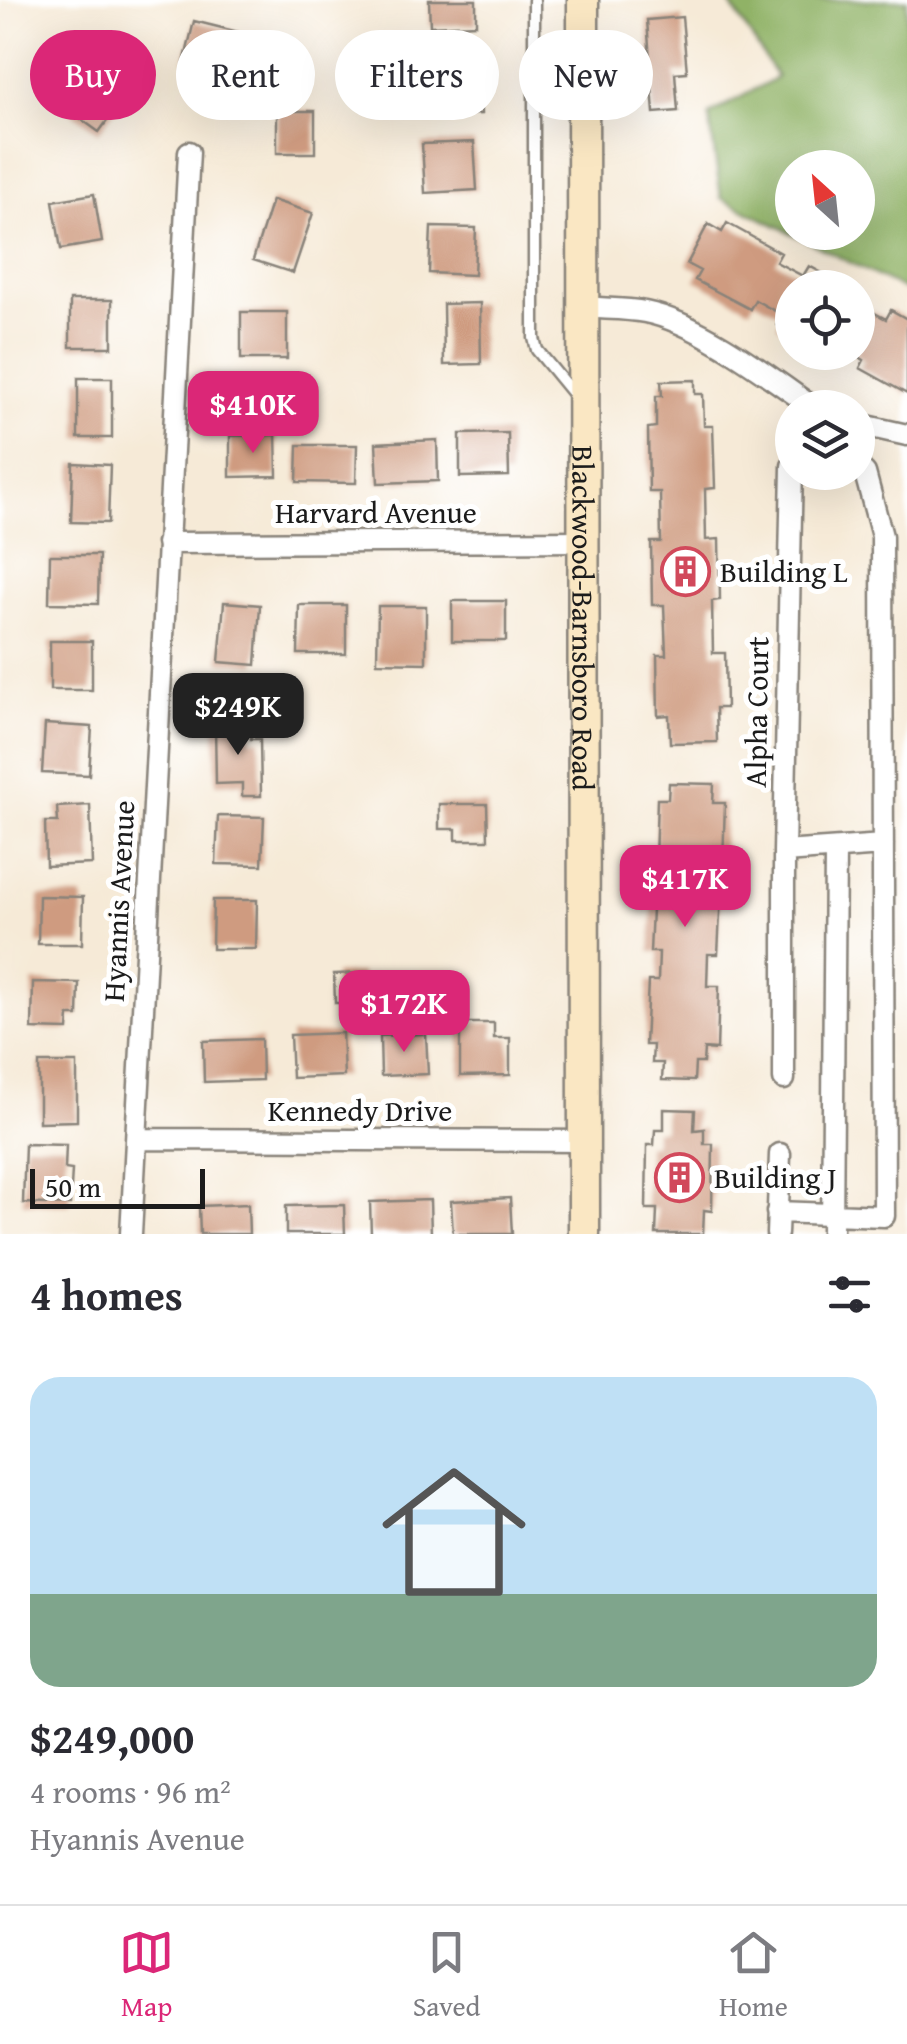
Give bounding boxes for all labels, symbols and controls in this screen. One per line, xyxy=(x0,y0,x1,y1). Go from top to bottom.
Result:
chip: Buy xyxy=(30,30,156,120)
chip: Rent xyxy=(176,30,315,120)
chip: Filters xyxy=(335,30,499,120)
chip: New xyxy=(519,30,653,120)
north arrow xyxy=(775,150,875,250)
map controls xyxy=(775,150,875,490)
button: locate xyxy=(775,270,875,370)
pin: $410K xyxy=(183,371,323,456)
text: $410K xyxy=(210,380,296,427)
button: layers xyxy=(775,390,875,490)
street label: Blackwood-Barnsboro Road xyxy=(561,445,606,791)
street label: Harvard Avenue xyxy=(275,490,477,534)
building icon: Building L xyxy=(659,545,711,597)
place label: Building L xyxy=(720,549,848,593)
street label: Alpha Court xyxy=(733,636,779,788)
pin: $249K xyxy=(168,673,308,758)
text: $249K xyxy=(195,682,281,729)
street label: Hyannis Avenue xyxy=(91,799,145,1003)
pin: $417K xyxy=(615,845,755,930)
text: $417K xyxy=(642,854,728,901)
pin: $172K xyxy=(334,970,474,1055)
text: $172K xyxy=(361,979,447,1026)
street label: Kennedy Drive xyxy=(268,1088,452,1132)
building icon: Building J xyxy=(653,1151,705,1203)
place label: Building J xyxy=(714,1155,836,1199)
scale bar xyxy=(30,1164,205,1208)
text: 50 m xyxy=(45,1166,101,1207)
text: 4 homes xyxy=(30,1264,183,1325)
icon: filters xyxy=(822,1267,877,1322)
icon: home xyxy=(364,1442,544,1622)
text: $249,000 xyxy=(30,1707,194,1768)
text: 4 rooms · 96 m² xyxy=(30,1768,231,1815)
text: Hyannis Avenue xyxy=(30,1815,245,1862)
tab: Map xyxy=(119,1925,174,2026)
tab: Saved xyxy=(413,1925,480,2026)
tab: Home xyxy=(719,1925,788,2026)

